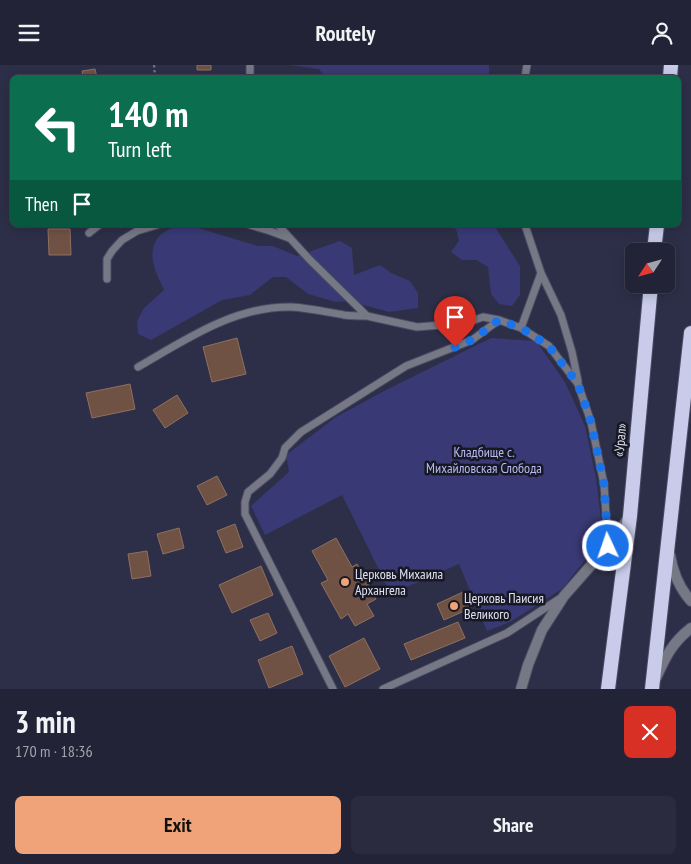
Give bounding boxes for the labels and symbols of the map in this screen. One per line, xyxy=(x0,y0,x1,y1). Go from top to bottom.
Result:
north arrow xyxy=(625,243,675,293)
pin xyxy=(434,296,476,347)
street label: «Урал» xyxy=(610,422,630,458)
park label: Кладбище с. Михайловская Слобода xyxy=(426,443,542,477)
position arrow xyxy=(581,519,633,571)
place label: Церковь Михаила Архангела xyxy=(355,565,443,599)
marker: Церковь Михаила Архангела xyxy=(339,576,351,588)
place label: Церковь Паисия Великого xyxy=(464,589,544,623)
marker: Церковь Паисия Великого xyxy=(448,600,460,612)

